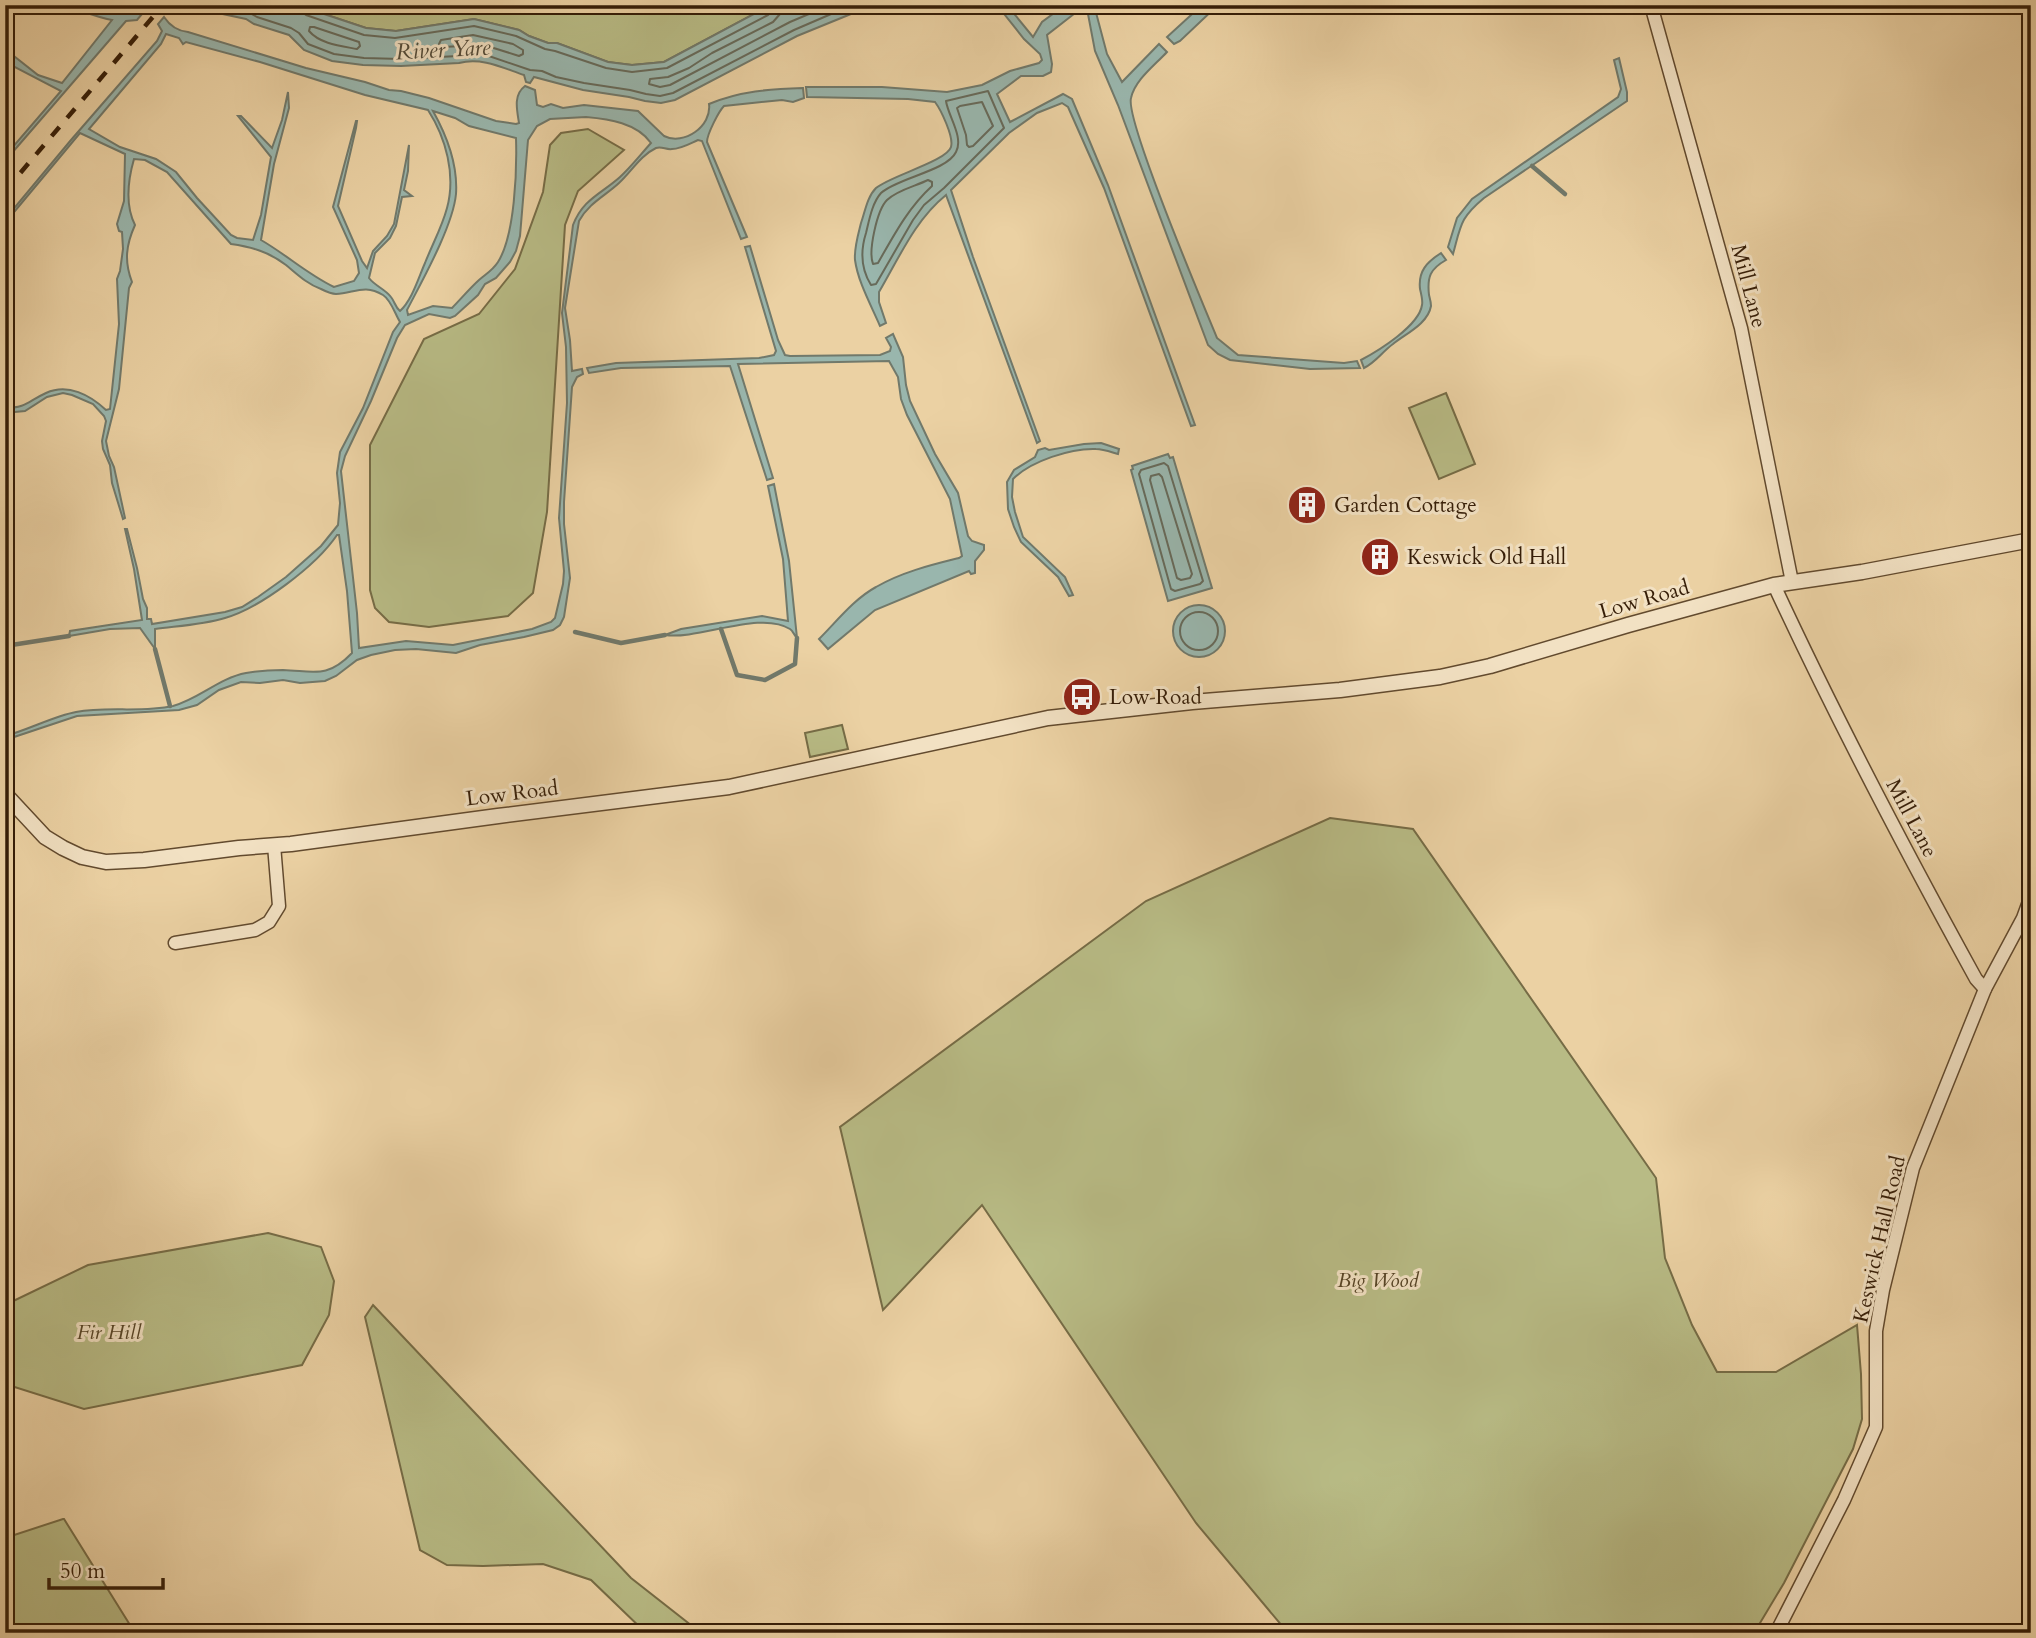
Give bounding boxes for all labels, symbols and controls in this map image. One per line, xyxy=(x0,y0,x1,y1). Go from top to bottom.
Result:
water label: River Yare xyxy=(395,32,491,67)
street label: Mill Lane xyxy=(1723,241,1774,331)
building icon: Garden Cottage xyxy=(1286,484,1328,526)
place label: Garden Cottage xyxy=(1334,491,1477,520)
building icon: Keswick Old Hall xyxy=(1359,536,1401,578)
place label: Keswick Old Hall xyxy=(1407,543,1566,572)
street label: Low Road xyxy=(1596,573,1693,626)
bus stop icon: Low Road xyxy=(1061,676,1103,718)
place label: Low Road xyxy=(1109,683,1202,712)
street label: Low Road xyxy=(464,773,560,814)
street label: Mill Lane xyxy=(1879,774,1944,863)
street label: Keswick Hall Road xyxy=(1846,1153,1913,1325)
park label: Big Wood xyxy=(1337,1266,1420,1295)
park label: Fir Hill xyxy=(77,1318,143,1347)
scale bar xyxy=(49,1547,163,1591)
text: 50 m xyxy=(60,1557,105,1586)

